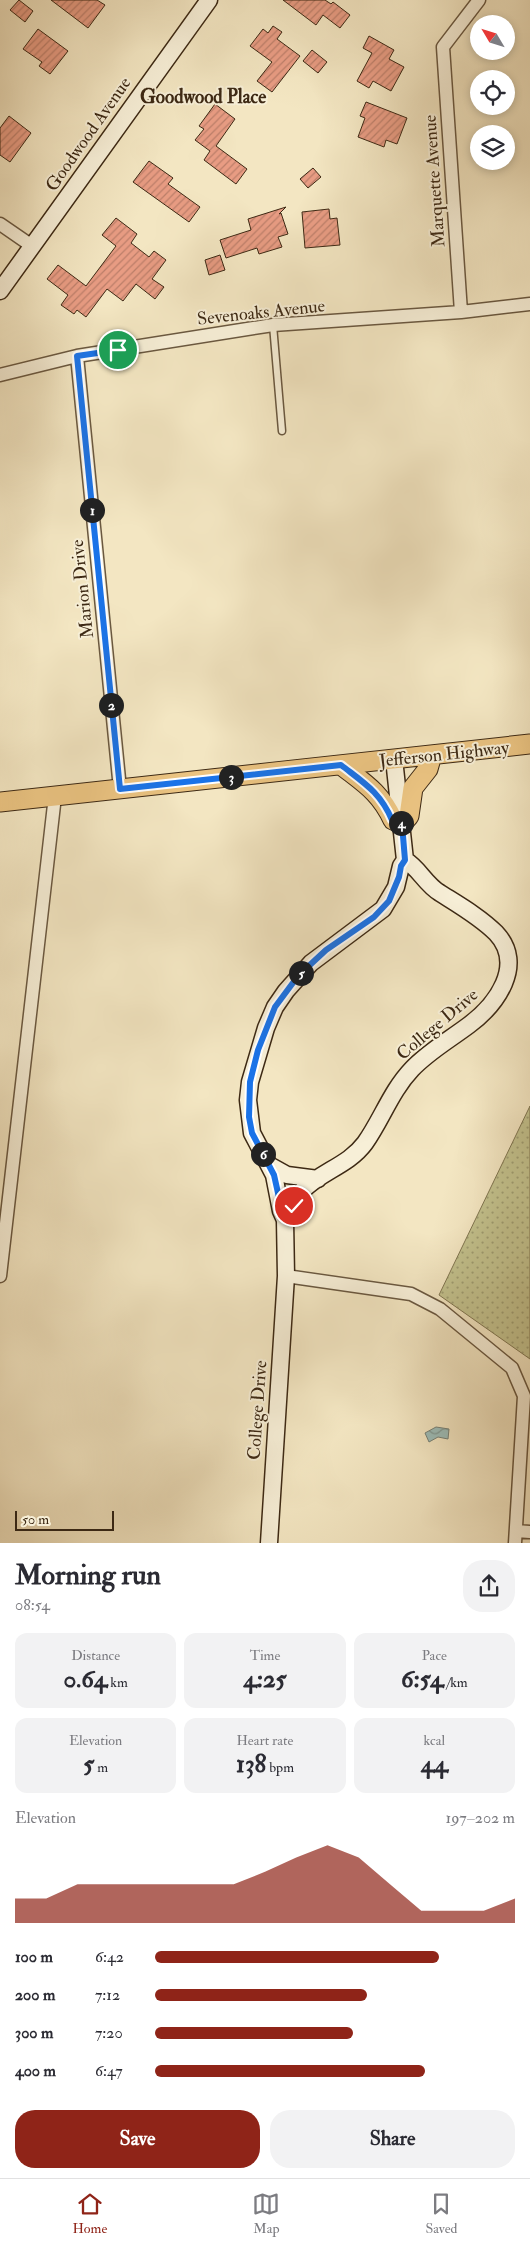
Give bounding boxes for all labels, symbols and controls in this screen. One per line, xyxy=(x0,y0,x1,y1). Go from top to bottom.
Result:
north arrow xyxy=(470,15,515,60)
map controls xyxy=(470,15,515,170)
button: locate xyxy=(470,70,515,115)
street label: Goodwood Avenue xyxy=(40,72,137,196)
district label: Goodwood Place xyxy=(140,85,266,109)
street label: Marquette Avenue xyxy=(418,113,451,248)
button: layers xyxy=(470,125,515,170)
street label: Sevenoaks Avenue xyxy=(196,294,327,331)
pin xyxy=(97,329,139,371)
icon: arrive xyxy=(104,336,132,364)
pin: 1 xyxy=(80,498,104,522)
text: 1 xyxy=(90,502,95,519)
street label: Marion Drive xyxy=(66,538,99,639)
pin: 2 xyxy=(98,692,124,718)
text: 2 xyxy=(108,697,115,714)
street label: Jefferson Highway xyxy=(377,736,511,773)
pin: 3 xyxy=(218,764,244,790)
text: 3 xyxy=(229,769,234,786)
pin: 4 xyxy=(388,810,414,836)
text: 4 xyxy=(398,815,405,832)
pin: 5 xyxy=(288,960,314,986)
text: 5 xyxy=(298,965,305,982)
street label: College Drive xyxy=(392,983,483,1065)
pin: 6 xyxy=(250,1142,276,1166)
text: 6 xyxy=(260,1146,267,1163)
pin xyxy=(273,1185,315,1227)
icon: check xyxy=(280,1192,308,1220)
street label: College Drive xyxy=(243,1359,272,1461)
scale bar xyxy=(15,1508,114,1531)
text: 50 m xyxy=(22,1511,49,1528)
text: Morning run xyxy=(15,1558,161,1593)
button: share xyxy=(463,1560,515,1612)
text: 08:54 xyxy=(15,1595,50,1615)
text: Distance xyxy=(71,1647,120,1664)
text: Time xyxy=(250,1647,280,1664)
text: Pace xyxy=(422,1647,447,1664)
text: 0.64 xyxy=(64,1664,107,1695)
text: 4:25 xyxy=(243,1664,287,1695)
text: 6:54 xyxy=(401,1664,444,1695)
text: km xyxy=(107,1674,128,1691)
text: /km xyxy=(444,1674,468,1691)
text: Elevation xyxy=(69,1732,122,1749)
text: Heart rate xyxy=(236,1732,293,1749)
text: kcal xyxy=(424,1732,445,1749)
text: 5 xyxy=(83,1749,94,1780)
text: 138 xyxy=(236,1749,266,1780)
text: 44 xyxy=(421,1749,448,1780)
text: m xyxy=(94,1759,108,1776)
text: bpm xyxy=(266,1759,294,1776)
text: Elevation xyxy=(15,1808,76,1828)
text: 197–202 m xyxy=(446,1808,515,1828)
text: 100 m xyxy=(15,1947,53,1967)
text: 6:42 xyxy=(95,1947,124,1967)
text: 200 m xyxy=(15,1985,55,2005)
text: 7:12 xyxy=(95,1985,120,2005)
text: 300 m xyxy=(15,2023,53,2043)
text: 7:20 xyxy=(95,2023,123,2043)
text: 400 m xyxy=(15,2061,56,2081)
text: 6:47 xyxy=(95,2061,123,2081)
button: Save xyxy=(15,2110,260,2168)
button: Share xyxy=(270,2110,515,2168)
tab: Home xyxy=(73,2190,107,2237)
tab: Map xyxy=(252,2190,280,2237)
tab: Saved xyxy=(425,2190,457,2237)

